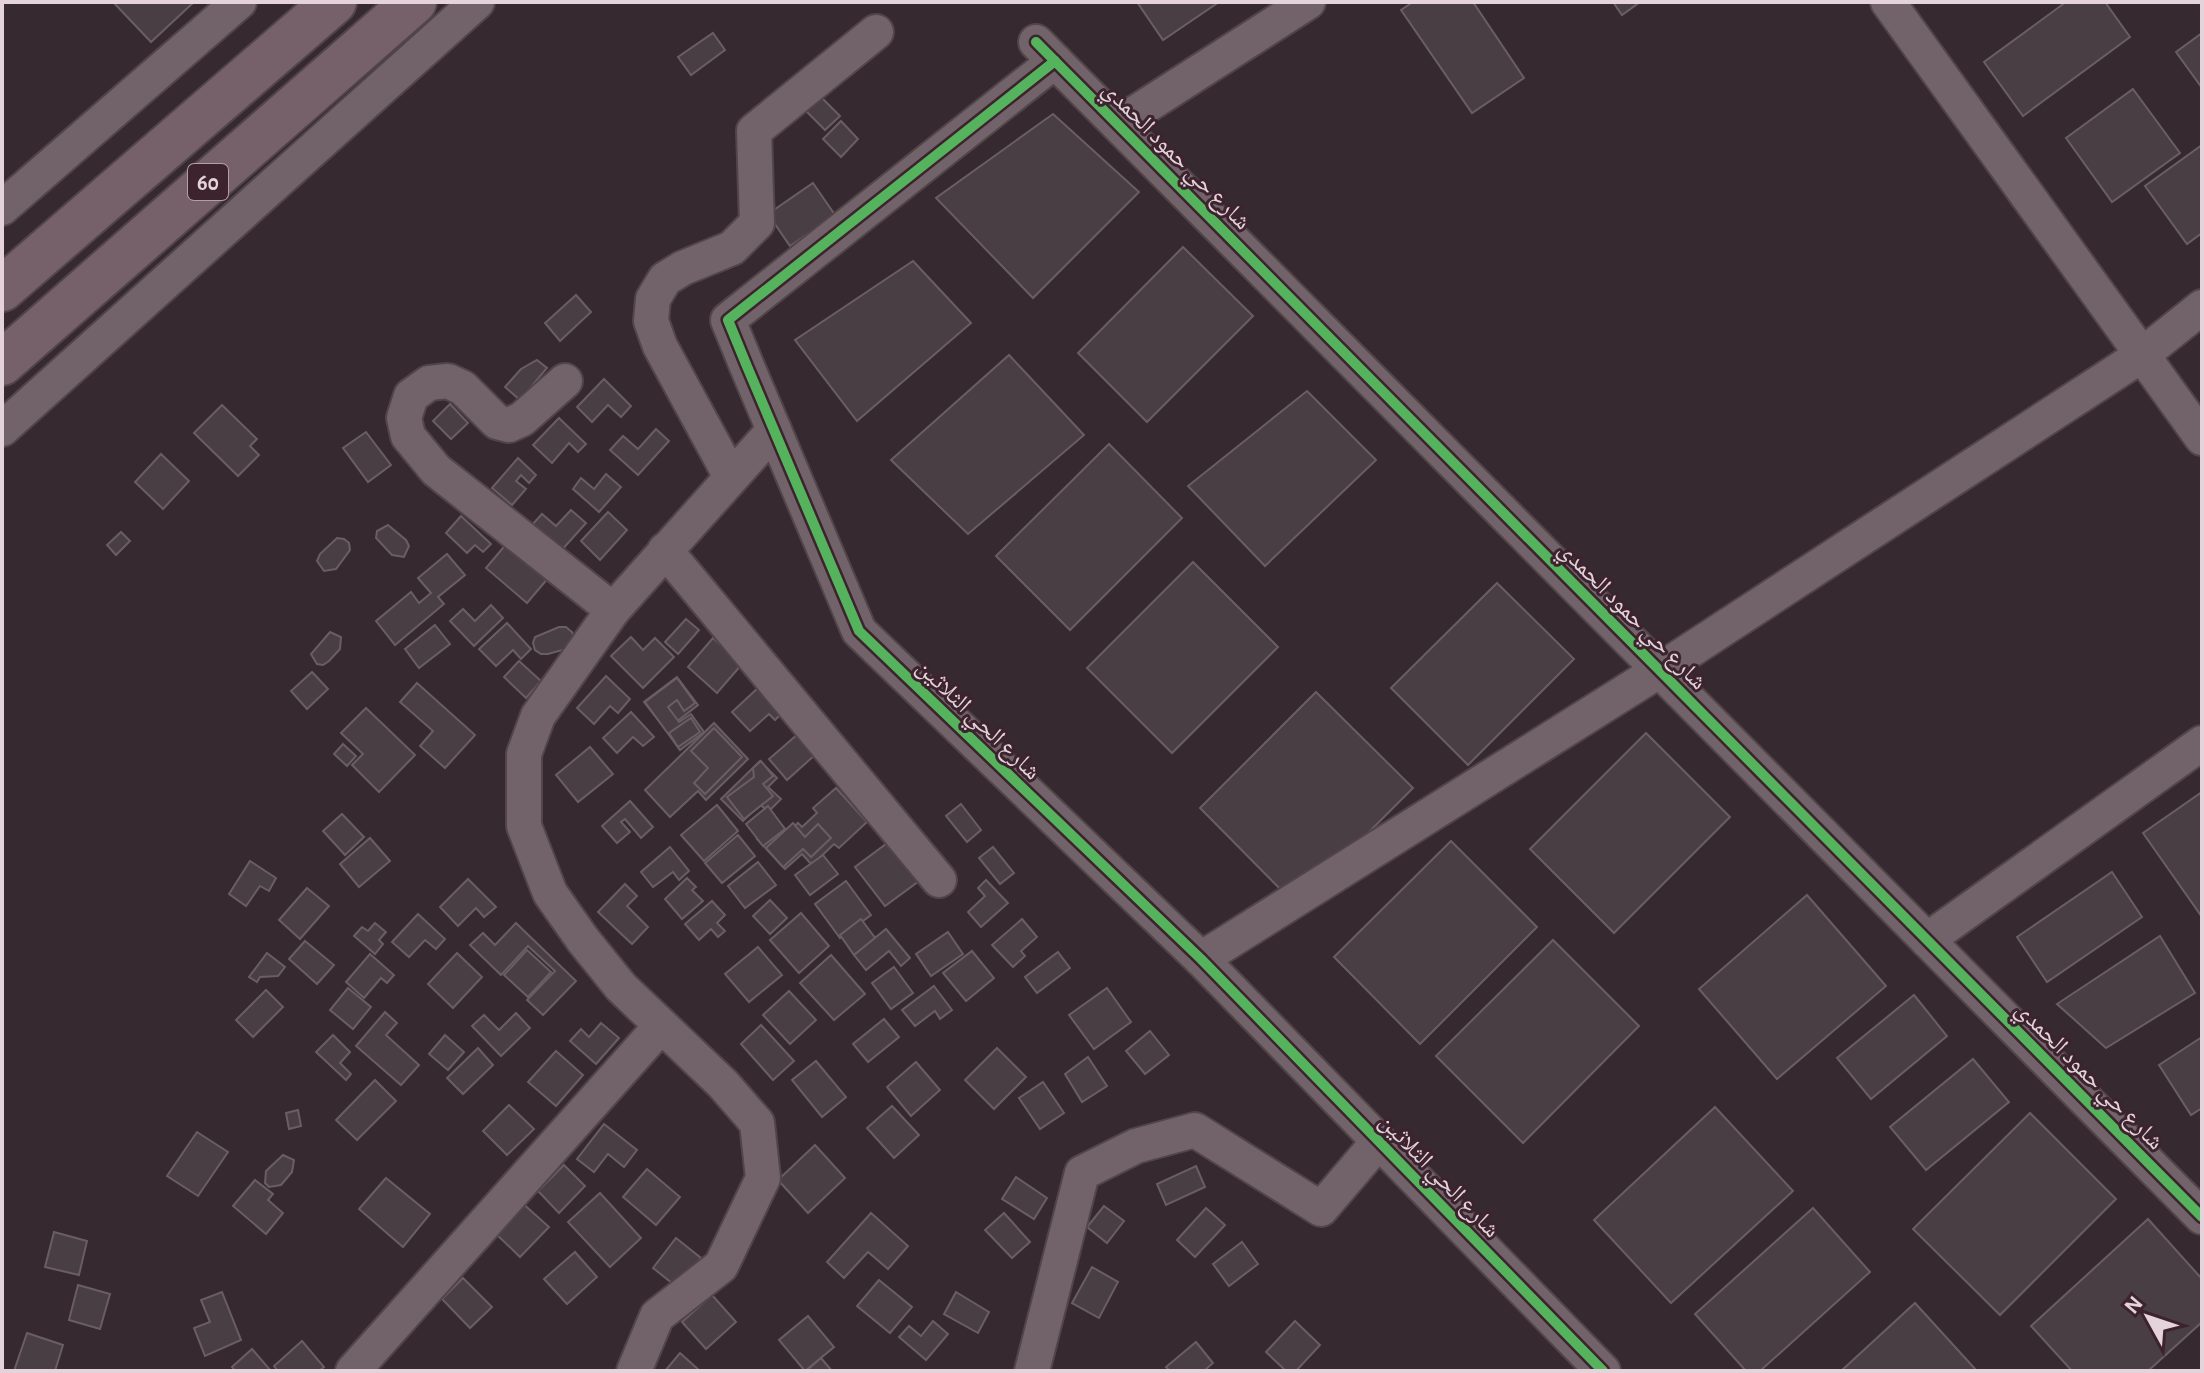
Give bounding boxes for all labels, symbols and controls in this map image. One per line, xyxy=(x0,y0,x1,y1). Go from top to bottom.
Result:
street label: شارع حي حمود الحمدي xyxy=(1093,77,1255,239)
road number: 60 xyxy=(188,164,228,200)
street label: شارع حي حمود الحمدي xyxy=(1549,537,1711,699)
street label: شارع الحي الثلاثين xyxy=(908,655,1045,789)
street label: شارع حي حمود الحمدي xyxy=(2006,997,2168,1159)
street label: شارع الحي الثلاثين xyxy=(1370,1109,1504,1246)
north arrow xyxy=(2108,1277,2188,1357)
text: N xyxy=(2120,1292,2147,1318)

